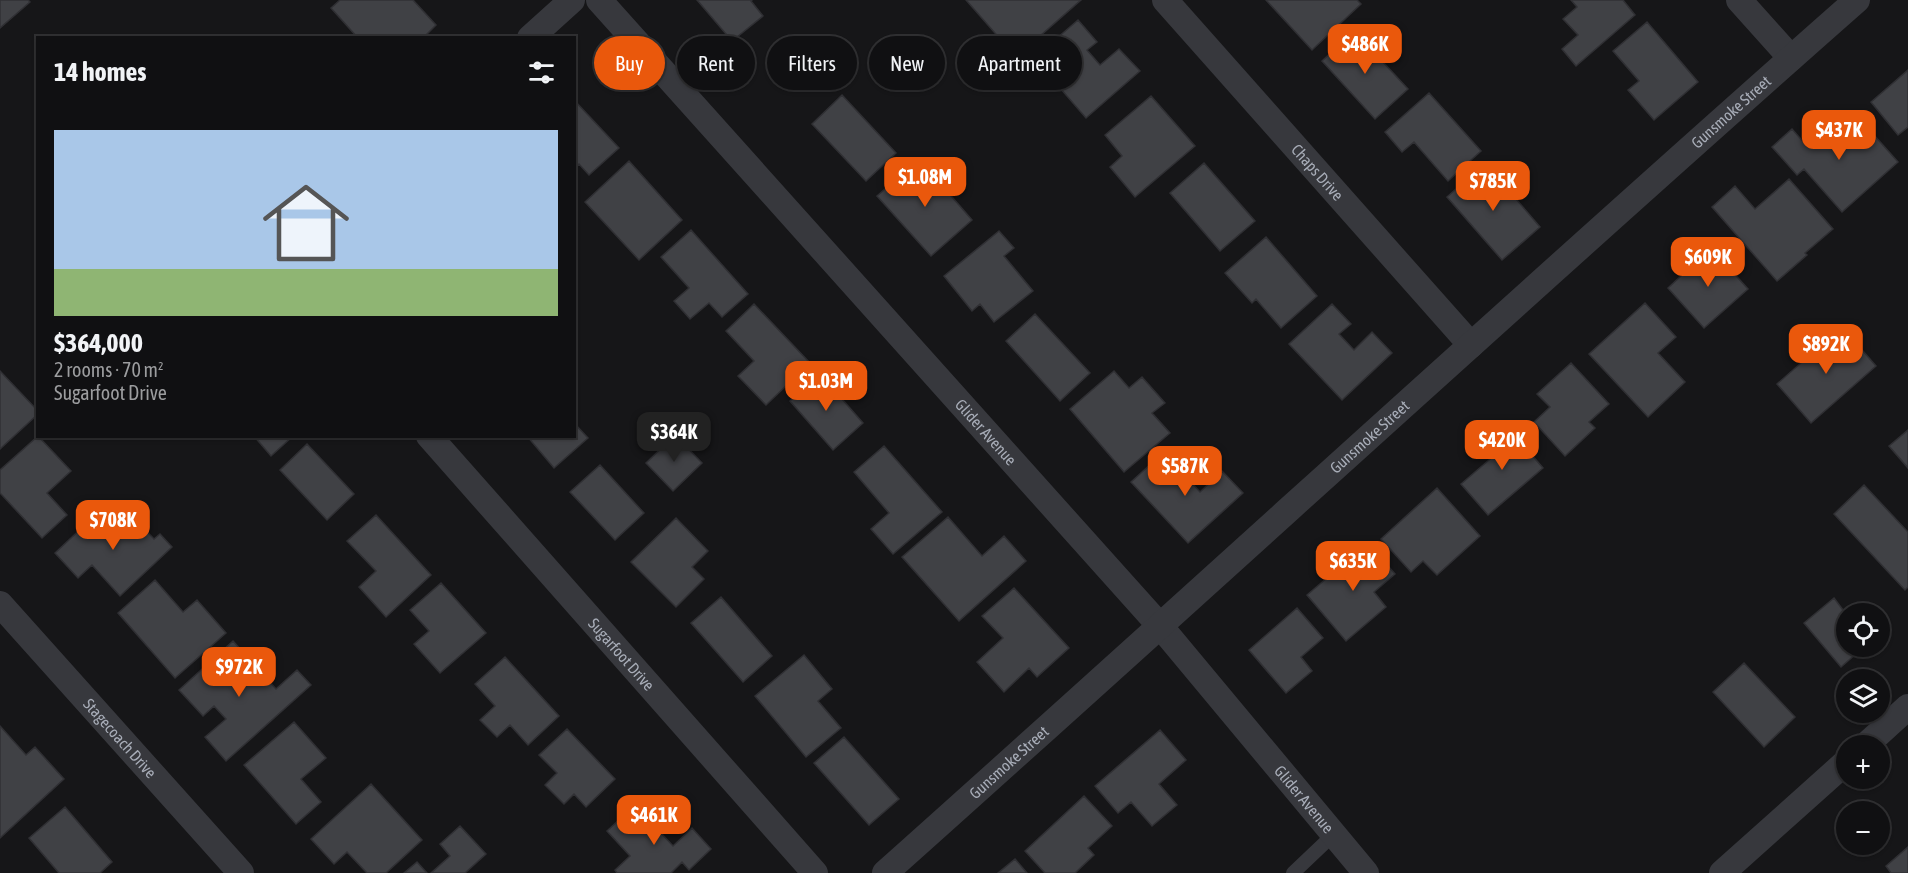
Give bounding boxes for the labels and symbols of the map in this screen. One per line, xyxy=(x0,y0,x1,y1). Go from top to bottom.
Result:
pin: $486K xyxy=(1323,24,1407,75)
street label: Gunsmoke Street xyxy=(1688,71,1774,152)
pin: $437K xyxy=(1797,110,1881,161)
street label: Chaps Drive xyxy=(1288,140,1347,204)
pin: $1.08M xyxy=(876,157,974,208)
pin: $785K xyxy=(1451,161,1535,212)
pin: $609K xyxy=(1666,237,1750,288)
pin: $892K xyxy=(1784,324,1868,375)
pin: $1.03M xyxy=(777,361,875,412)
street label: Glider Avenue xyxy=(952,395,1020,469)
street label: Gunsmoke Street xyxy=(1326,396,1413,477)
pin: $364K xyxy=(632,412,716,463)
pin: $420K xyxy=(1460,420,1544,471)
pin: $587K xyxy=(1143,446,1227,497)
pin: $708K xyxy=(71,500,155,551)
pin: $635K xyxy=(1311,541,1395,592)
street label: Sugarfoot Drive xyxy=(585,614,658,694)
pin: $972K xyxy=(197,647,281,698)
street label: Stagecoach Drive xyxy=(80,695,160,781)
street label: Gunsmoke Street xyxy=(965,722,1052,802)
street label: Glider Avenue xyxy=(1271,762,1338,837)
pin: $461K xyxy=(612,795,696,846)

